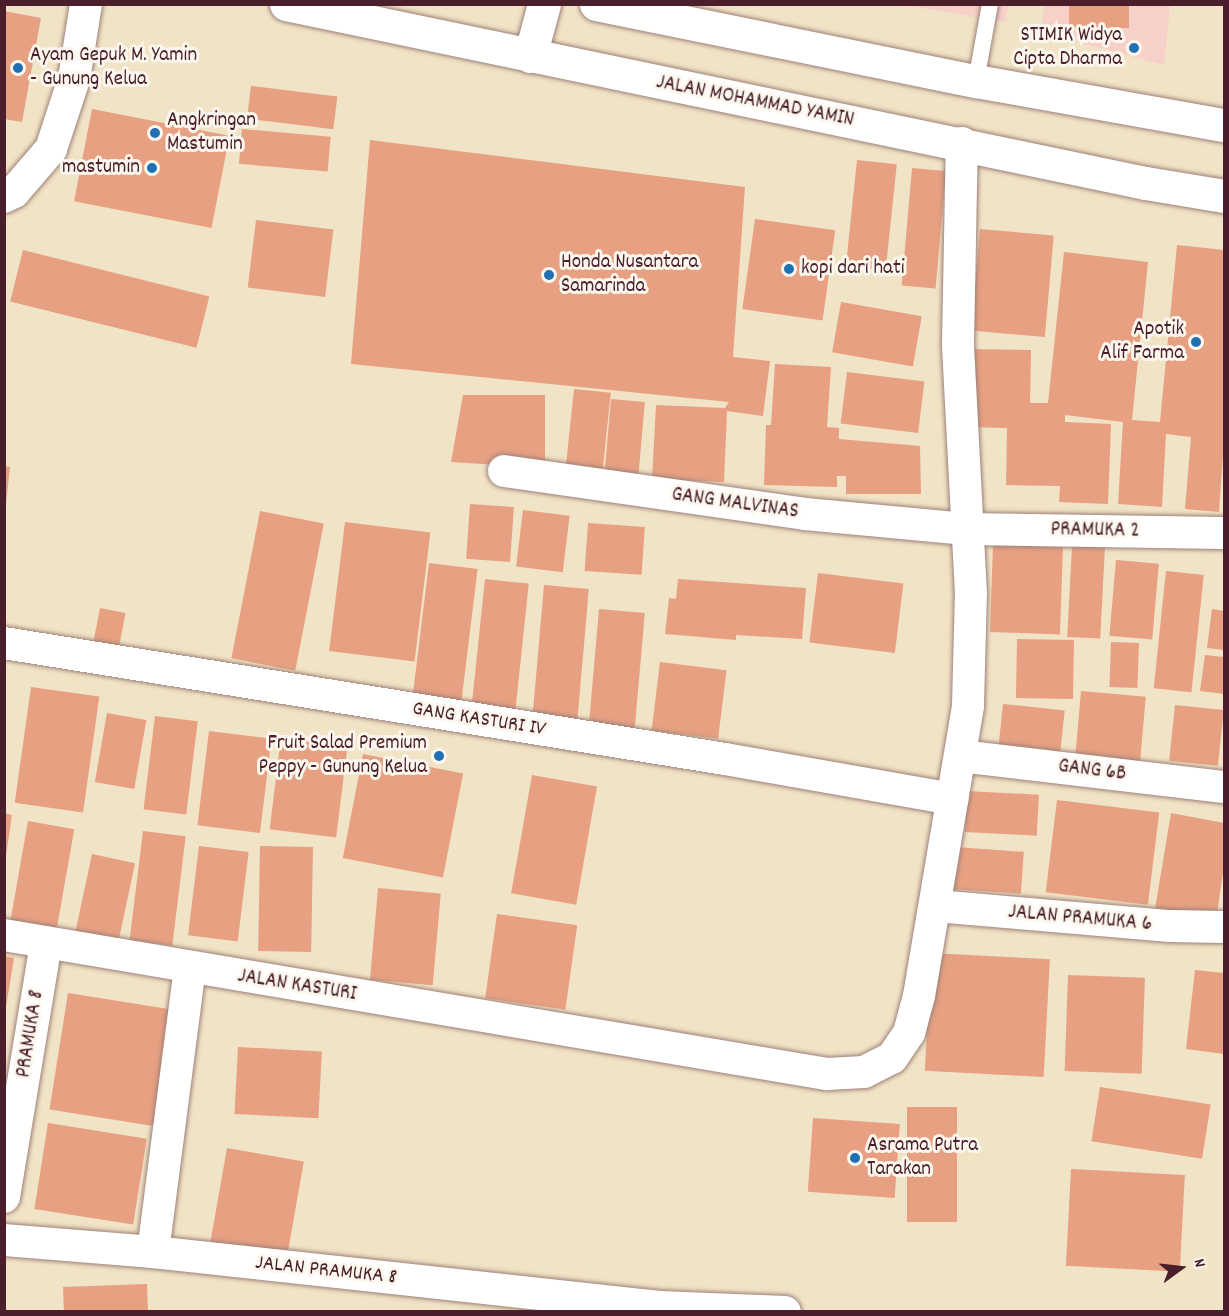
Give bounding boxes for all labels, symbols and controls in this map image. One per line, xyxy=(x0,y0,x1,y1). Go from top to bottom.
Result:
place label: STIMIK Widya Cipta Dharma xyxy=(1013,23,1122,73)
marker: STIMIK Widya Cipta Dharma xyxy=(1127,41,1141,55)
place label: Ayam Gepuk M. Yamin - Gunung Kelua xyxy=(30,43,197,93)
marker: Ayam Gepuk M. Yamin - Gunung Kelua xyxy=(11,61,25,75)
street label: JALAN MOHAMMAD YAMIN xyxy=(654,70,856,134)
place label: Angkringan Mastumin xyxy=(167,108,256,158)
marker: Angkringan Mastumin xyxy=(148,126,162,140)
place label: mastumin xyxy=(62,155,140,181)
marker: mastumin xyxy=(145,161,159,175)
place label: Honda Nusantara Samarinda xyxy=(561,250,698,300)
place label: kopi dari hati xyxy=(801,256,904,282)
marker: kopi dari hati xyxy=(782,262,796,276)
marker: Honda Nusantara Samarinda xyxy=(542,268,556,282)
place label: Apotik Alif Farma xyxy=(1100,317,1184,367)
marker: Apotik Alif Farma xyxy=(1189,335,1203,349)
street label: GANG MALVINAS xyxy=(670,483,800,525)
street label: PRAMUKA 2 xyxy=(1050,518,1140,544)
street label: GANG KASTURI IV xyxy=(410,697,548,743)
place label: Fruit Salad Premium Peppy - Gunung Kelua xyxy=(259,731,427,781)
marker: Fruit Salad Premium Peppy - Gunung Kelua xyxy=(432,749,446,763)
street label: GANG 6B xyxy=(1057,754,1127,788)
street label: JALAN PRAMUKA 6 xyxy=(1007,900,1153,938)
street label: JALAN KASTURI xyxy=(236,964,358,1008)
street label: PRAMUKA 8 xyxy=(12,989,50,1079)
place label: Asrama Putra Tarakan xyxy=(867,1133,978,1183)
marker: Asrama Putra Tarakan xyxy=(848,1151,862,1165)
north arrow xyxy=(1151,1238,1211,1298)
street label: JALAN PRAMUKA 8 xyxy=(254,1251,398,1291)
text: N xyxy=(1187,1256,1211,1270)

